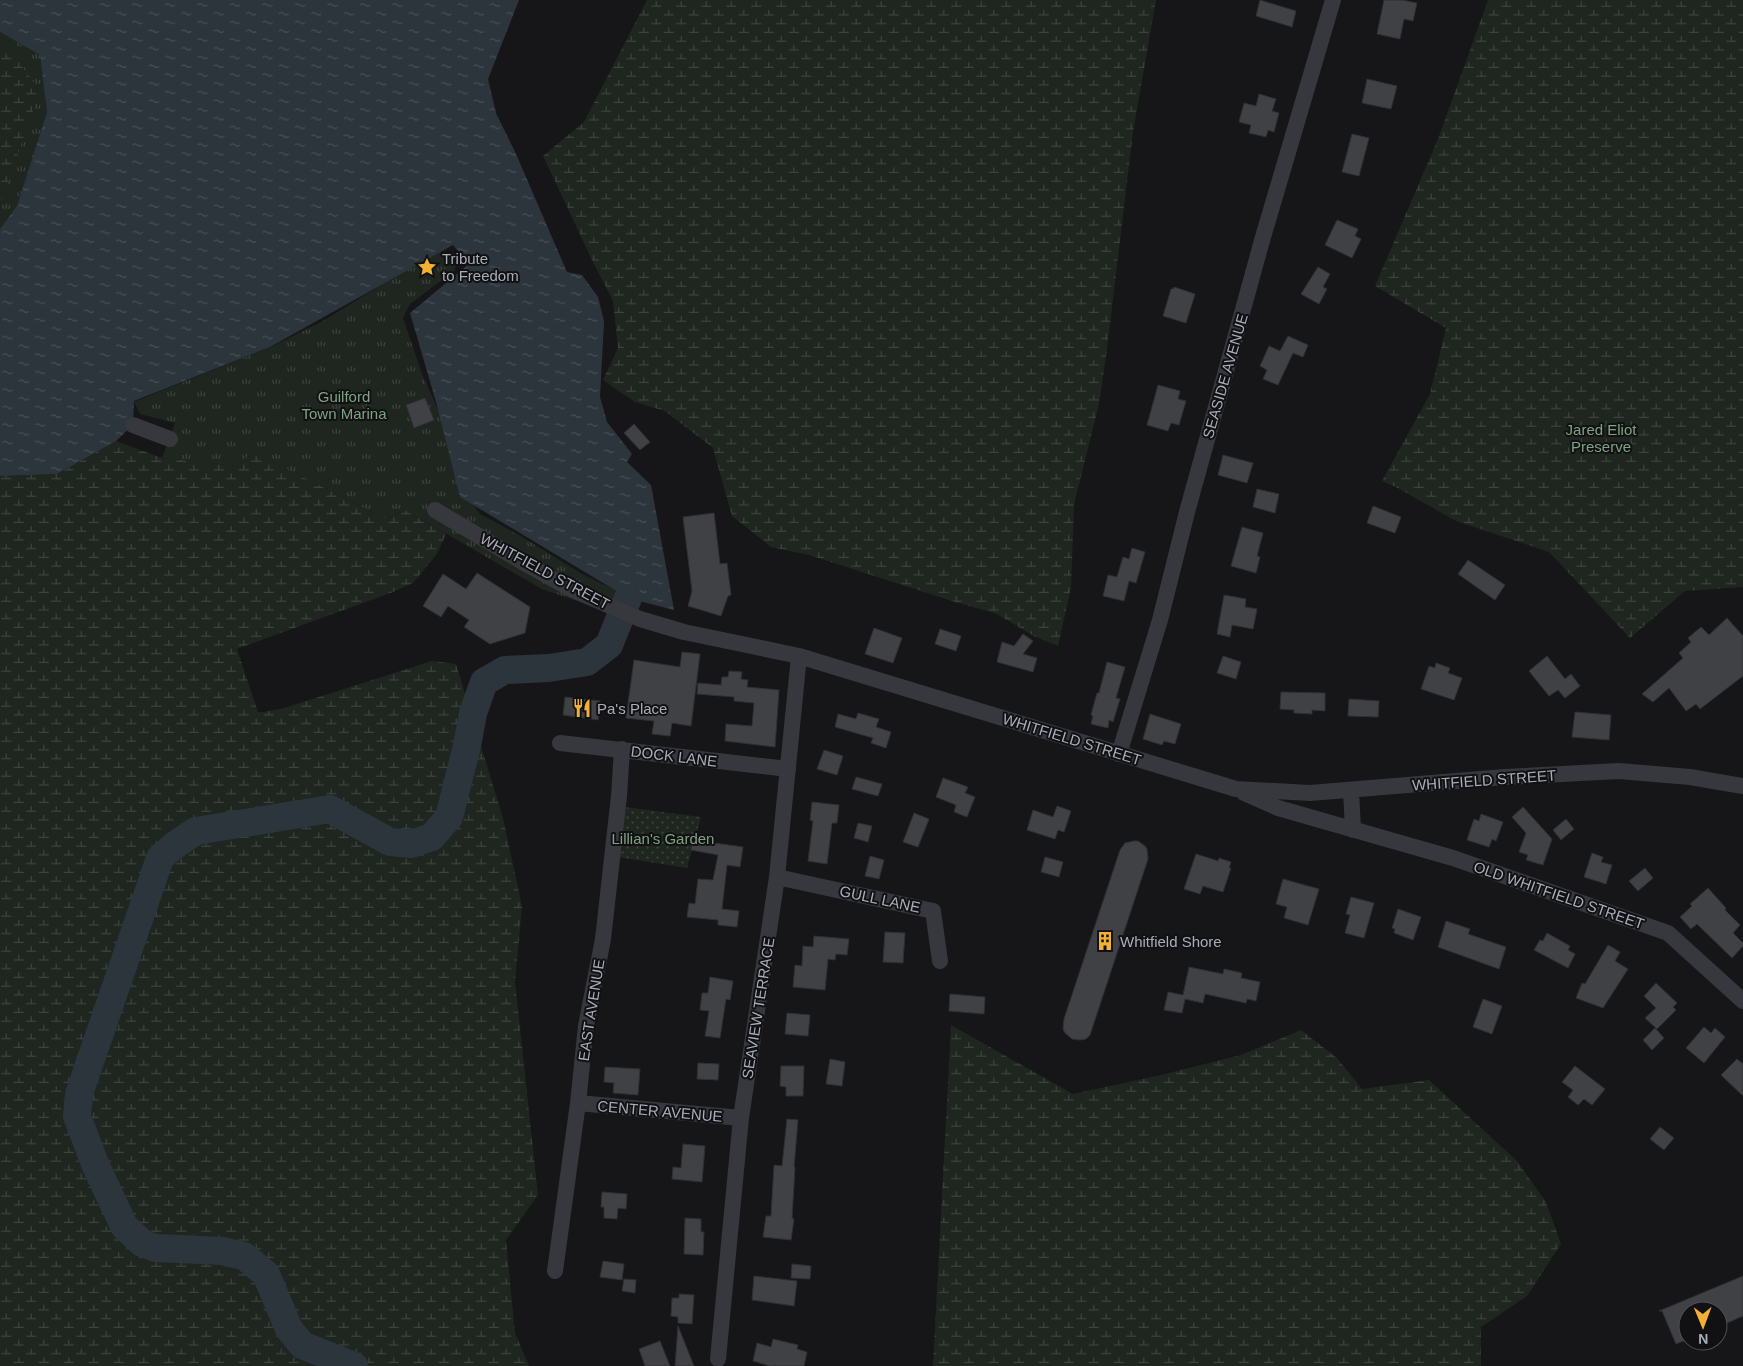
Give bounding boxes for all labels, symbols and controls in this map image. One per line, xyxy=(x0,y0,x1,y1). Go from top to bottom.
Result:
place label: Tribute to Freedom xyxy=(442,250,519,284)
place icon: Tribute to Freedom xyxy=(416,256,438,278)
street label: SEASIDE AVENUE xyxy=(1199,312,1251,440)
park label: Guilford Town Marina xyxy=(301,388,387,422)
park label: Jared Eliot Preserve xyxy=(1566,421,1637,455)
street label: WHITFIELD STREET xyxy=(477,530,613,612)
restaurant icon: Pa's Place xyxy=(571,697,593,719)
place label: Pa's Place xyxy=(597,700,667,717)
street label: WHITFIELD STREET xyxy=(1001,710,1143,768)
street label: DOCK LANE xyxy=(630,742,718,770)
street label: WHITFIELD STREET xyxy=(1411,766,1557,794)
park label: Lillian's Garden xyxy=(612,830,714,847)
street label: OLD WHITFIELD STREET xyxy=(1472,858,1646,932)
street label: GULL LANE xyxy=(838,882,922,916)
building icon: Whitfield Shore xyxy=(1094,930,1116,952)
place label: Whitfield Shore xyxy=(1120,933,1222,950)
street label: SEAVIEW TERRACE xyxy=(738,936,778,1080)
street label: EAST AVENUE xyxy=(575,958,607,1062)
street label: CENTER AVENUE xyxy=(597,1097,723,1125)
north arrow xyxy=(1678,1301,1728,1351)
text: N xyxy=(1698,1331,1708,1347)

